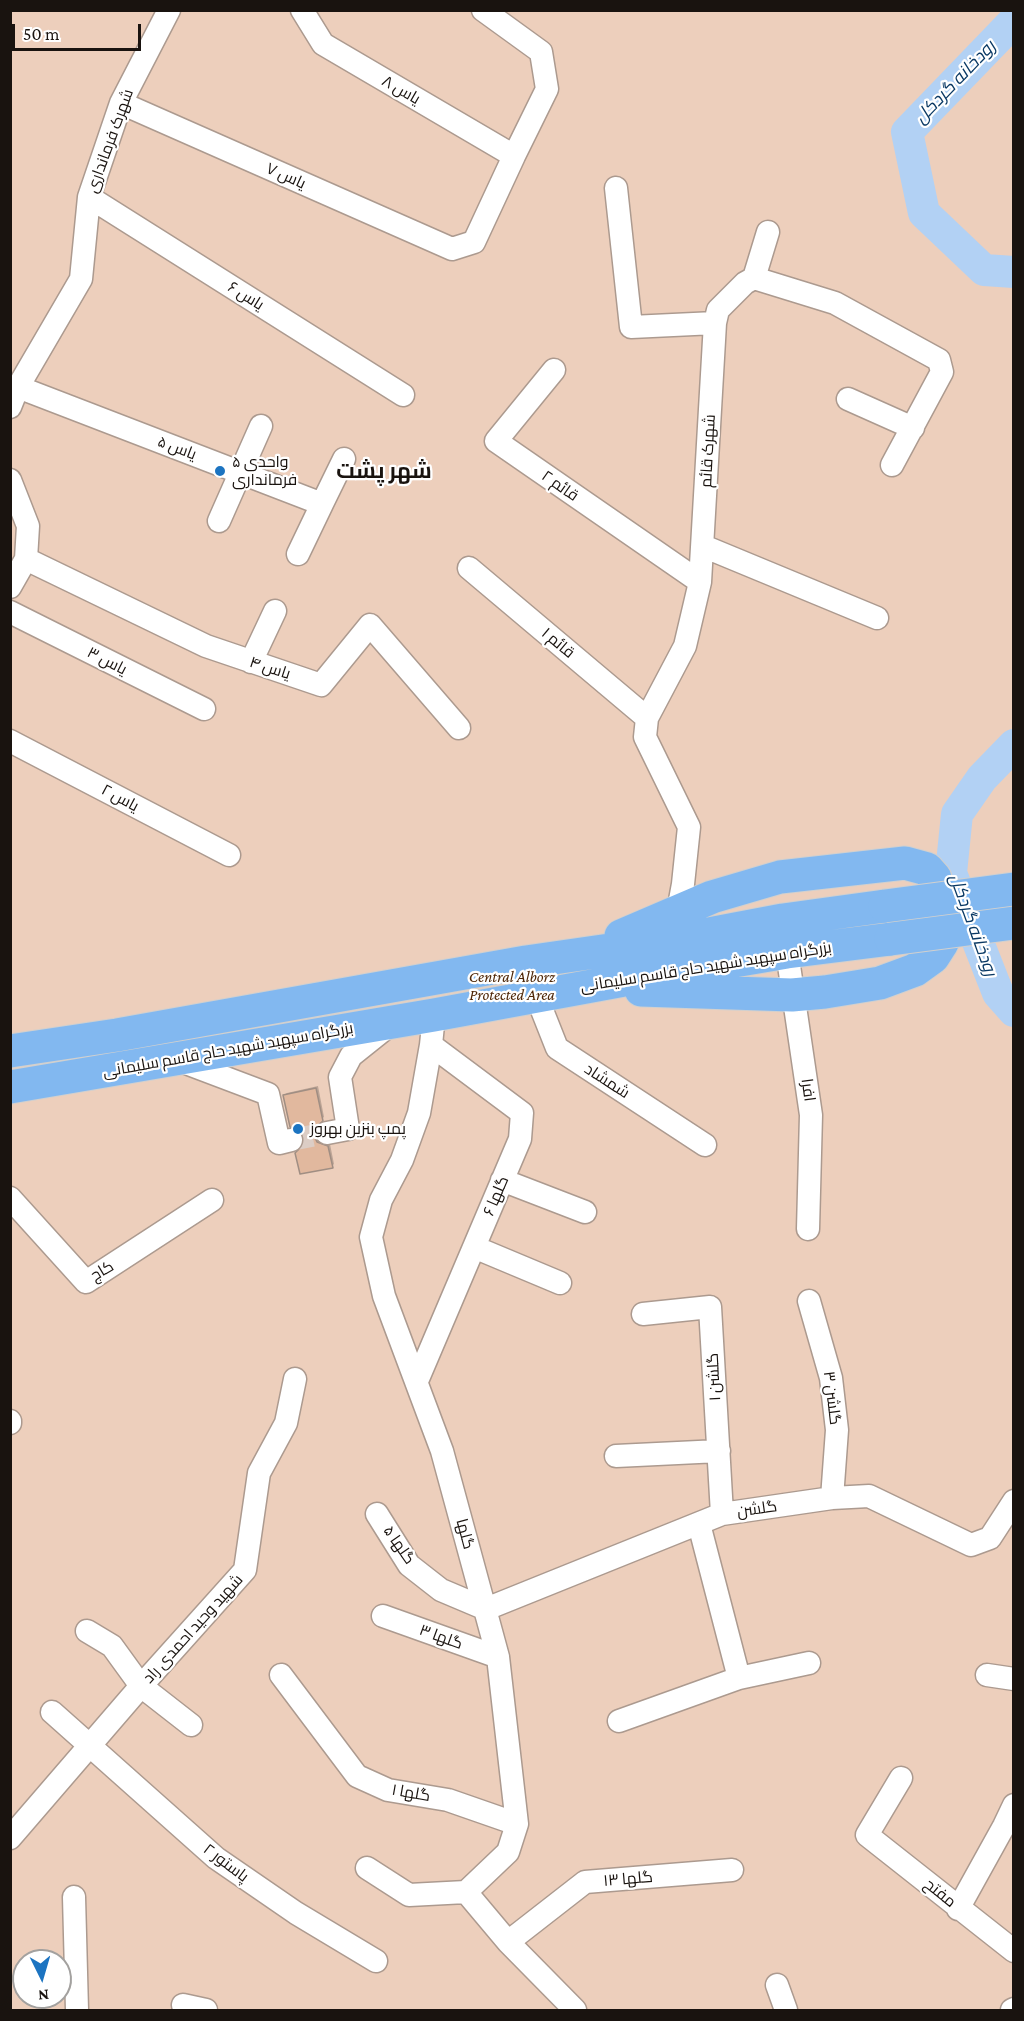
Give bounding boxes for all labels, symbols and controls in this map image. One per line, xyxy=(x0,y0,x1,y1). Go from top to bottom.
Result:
scale bar xyxy=(15,12,144,50)
text: 50 m xyxy=(23,24,60,44)
water label: رودخانه گردکل xyxy=(910,36,1000,128)
street label: یاس ۸ xyxy=(378,71,424,109)
street label: شهرک فرمانداری xyxy=(82,86,138,196)
street label: یاس ۷ xyxy=(263,159,309,193)
street label: یاس ۶ xyxy=(224,278,268,314)
street label: شهرک قائم xyxy=(696,414,720,488)
street label: یاس ۵ xyxy=(155,432,199,464)
place label: ۵ واحدی فرمانداری xyxy=(232,452,297,490)
district label: شهر پشت xyxy=(336,458,432,484)
marker: ۵ واحدی فرمانداری xyxy=(213,464,227,478)
street label: قائم ۲ xyxy=(538,466,582,506)
street label: قائم ۱ xyxy=(538,624,578,662)
street label: یاس ۳ xyxy=(84,643,130,679)
street label: یاس ۴ xyxy=(247,652,293,684)
street label: یاس ۲ xyxy=(98,780,142,816)
water label: رودخانه گردکل xyxy=(945,871,1001,979)
street label: بزرگراه سپهبد شهید حاج قاسم سلیمانی xyxy=(579,938,833,996)
park label: Central Alborz Protected Area xyxy=(469,967,555,1005)
street label: بزرگراه سپهبد شهید حاج قاسم سلیمانی xyxy=(101,1018,355,1082)
street label: شمشاد xyxy=(581,1059,633,1103)
street label: افرا xyxy=(797,1077,819,1103)
place label: پمپ بنزین بهروز xyxy=(310,1119,406,1139)
marker: پمپ بنزین بهروز xyxy=(291,1122,305,1136)
street label: گلها ۶ xyxy=(479,1173,513,1219)
street label: کاج xyxy=(87,1257,117,1285)
street label: گلشن ۱ xyxy=(703,1352,725,1402)
street label: گلشن ۳ xyxy=(819,1370,845,1426)
street label: گلشن xyxy=(736,1497,778,1521)
street label: گلها xyxy=(452,1517,478,1551)
street label: گلها ۵ xyxy=(379,1522,419,1568)
street label: شهید وحید احمدی راد xyxy=(139,1571,247,1687)
street label: گلها ۳ xyxy=(417,1620,465,1654)
street label: گلها ۱ xyxy=(390,1780,432,1806)
street label: پاستور ۲ xyxy=(200,1840,252,1886)
street label: گلها ۱۳ xyxy=(602,1867,654,1891)
street label: مفتح xyxy=(920,1874,960,1912)
north arrow xyxy=(12,1949,72,2009)
text: N xyxy=(37,1986,50,2004)

